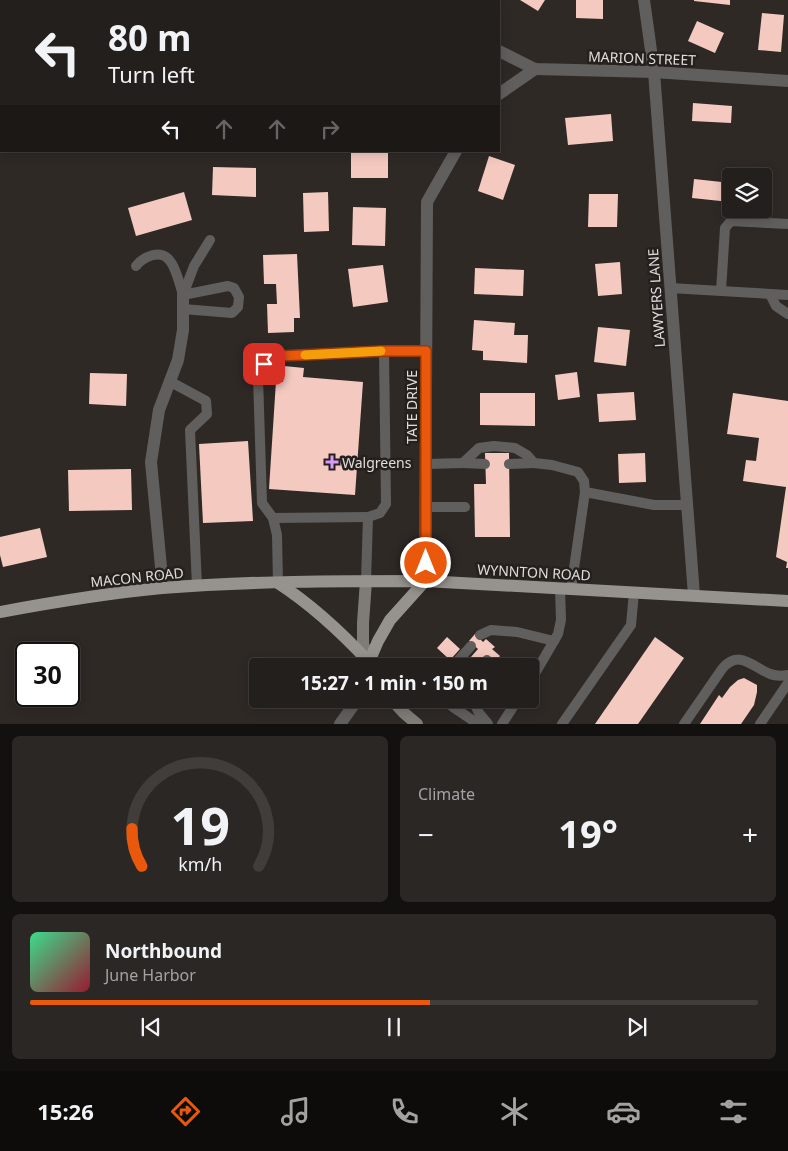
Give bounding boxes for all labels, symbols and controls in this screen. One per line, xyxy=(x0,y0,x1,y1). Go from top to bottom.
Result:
text: 80 m xyxy=(108,14,191,61)
icon: left xyxy=(25,20,90,85)
street label: MARION STREET xyxy=(588,47,696,69)
text: Turn left xyxy=(108,59,195,89)
icon: left xyxy=(157,115,185,143)
icon: ahead xyxy=(210,115,238,143)
icon: ahead xyxy=(263,115,291,143)
icon: right xyxy=(316,115,344,143)
map controls xyxy=(722,168,772,218)
button: layers xyxy=(722,168,772,218)
street label: LAWYERS LANE xyxy=(643,248,669,348)
pin xyxy=(243,343,285,385)
icon: arrive xyxy=(250,350,278,378)
street label: TATE DRIVE xyxy=(402,370,421,444)
place label: Walgreens xyxy=(342,453,412,472)
marker: Walgreens xyxy=(326,456,338,468)
position arrow xyxy=(399,536,451,588)
street label: WYNNTON ROAD xyxy=(477,560,591,584)
street label: MACON ROAD xyxy=(89,563,185,591)
speed limit sign: 30 xyxy=(15,642,80,707)
text: 15:27 · 1 min · 150 m xyxy=(300,670,488,696)
text: Climate xyxy=(418,783,475,805)
text: 19 xyxy=(170,789,230,860)
text: 19° xyxy=(558,807,618,859)
text: − xyxy=(418,815,434,853)
text: + xyxy=(742,815,758,853)
text: km/h xyxy=(178,852,222,876)
text: Northbound xyxy=(105,938,222,964)
text: June Harbor xyxy=(105,964,196,986)
icon: previous xyxy=(137,1013,165,1041)
icon: pause xyxy=(380,1013,408,1041)
icon: next xyxy=(623,1013,651,1041)
icon: directions xyxy=(168,1094,203,1129)
icon: music xyxy=(278,1094,313,1129)
icon: phone xyxy=(387,1094,422,1129)
icon: climate xyxy=(497,1094,532,1129)
icon: car xyxy=(606,1094,641,1129)
icon: filters xyxy=(716,1094,751,1129)
text: 15:26 xyxy=(37,1096,94,1126)

